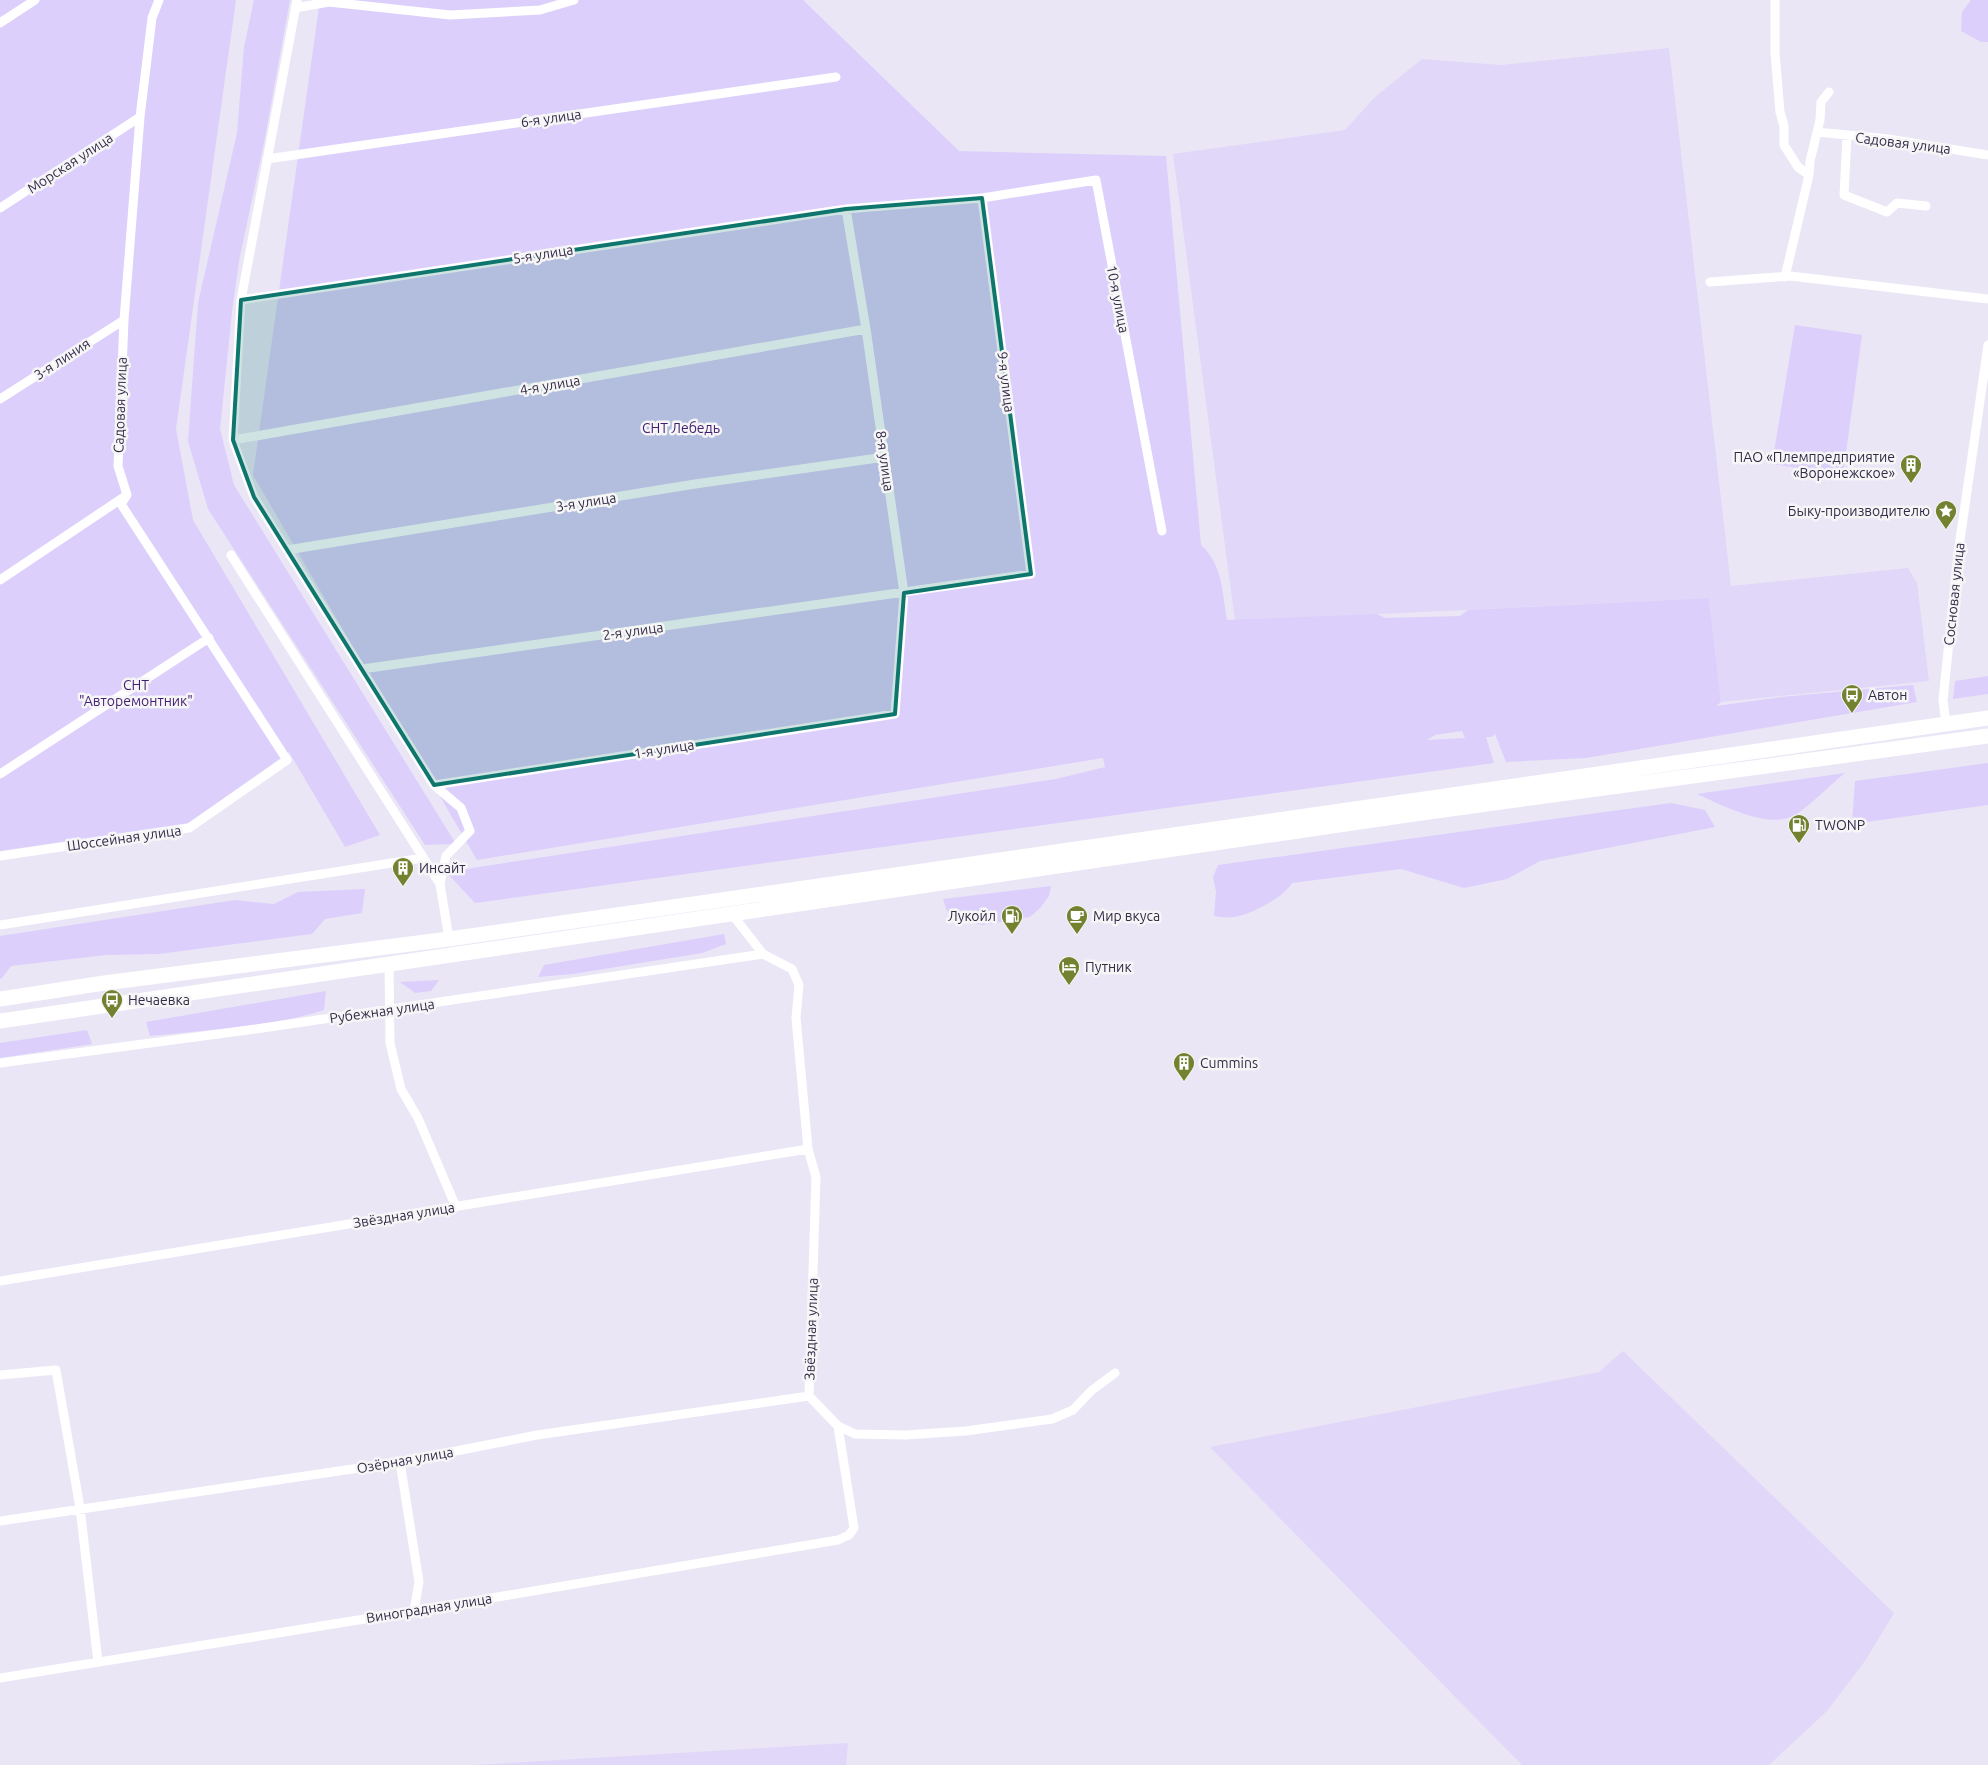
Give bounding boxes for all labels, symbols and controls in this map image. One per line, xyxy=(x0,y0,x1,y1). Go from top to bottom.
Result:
street label: 6-я улица xyxy=(520,106,582,130)
street label: Морская улица xyxy=(24,129,116,197)
street label: Садовая улица xyxy=(1854,129,1952,157)
street label: 5-я улица xyxy=(512,241,574,267)
street label: 10-я улица xyxy=(1104,264,1132,334)
street label: 3-я линия xyxy=(31,335,93,383)
street label: 9-я улица xyxy=(994,351,1018,413)
street label: Садовая улица xyxy=(110,357,130,453)
street label: 4-я улица xyxy=(519,372,581,398)
park label: СНТ Лебедь xyxy=(642,420,720,436)
street label: 8-я улица xyxy=(873,430,897,492)
place label: ПАО «Племпредприятие «Воронежское» xyxy=(1734,449,1895,481)
building icon: ПАО «Племпредприятие «Воронежское» xyxy=(1899,453,1923,484)
street label: 3-я улица xyxy=(555,489,617,515)
place icon: Быку-производителю xyxy=(1934,499,1958,530)
place label: Быку-производителю xyxy=(1788,503,1930,519)
street label: Сосновая улица xyxy=(1941,542,1967,646)
street label: 2-я улица xyxy=(602,619,664,643)
park label: СНТ "Авторемонтник" xyxy=(79,677,193,709)
bus stop icon: Автон xyxy=(1840,683,1864,714)
place label: Автон xyxy=(1868,687,1907,703)
street label: 1-я улица xyxy=(633,736,695,762)
fuel station icon: TWONP xyxy=(1787,813,1811,844)
place label: TWONP xyxy=(1815,817,1865,833)
street label: Шоссейная улица xyxy=(66,822,182,854)
building icon: Инсайт xyxy=(391,856,415,887)
place label: Инсайт xyxy=(419,860,465,876)
fuel station icon: Лукойл xyxy=(1000,904,1024,935)
cafe icon: Мир вкуса xyxy=(1065,904,1089,935)
place label: Лукойл xyxy=(948,908,996,924)
place label: Мир вкуса xyxy=(1093,908,1160,924)
hotel icon: Путник xyxy=(1057,955,1081,986)
place label: Путник xyxy=(1085,959,1132,975)
bus stop icon: Нечаевка xyxy=(100,988,124,1019)
place label: Нечаевка xyxy=(128,992,190,1008)
street label: Рубежная улица xyxy=(328,996,436,1026)
building icon: Cummins xyxy=(1172,1051,1196,1082)
place label: Cummins xyxy=(1200,1055,1258,1071)
street label: Звёздная улица xyxy=(352,1199,456,1231)
street label: Звёздная улица xyxy=(801,1277,821,1381)
street label: Озёрная улица xyxy=(355,1444,455,1476)
street label: Виноградная улица xyxy=(365,1590,493,1626)

